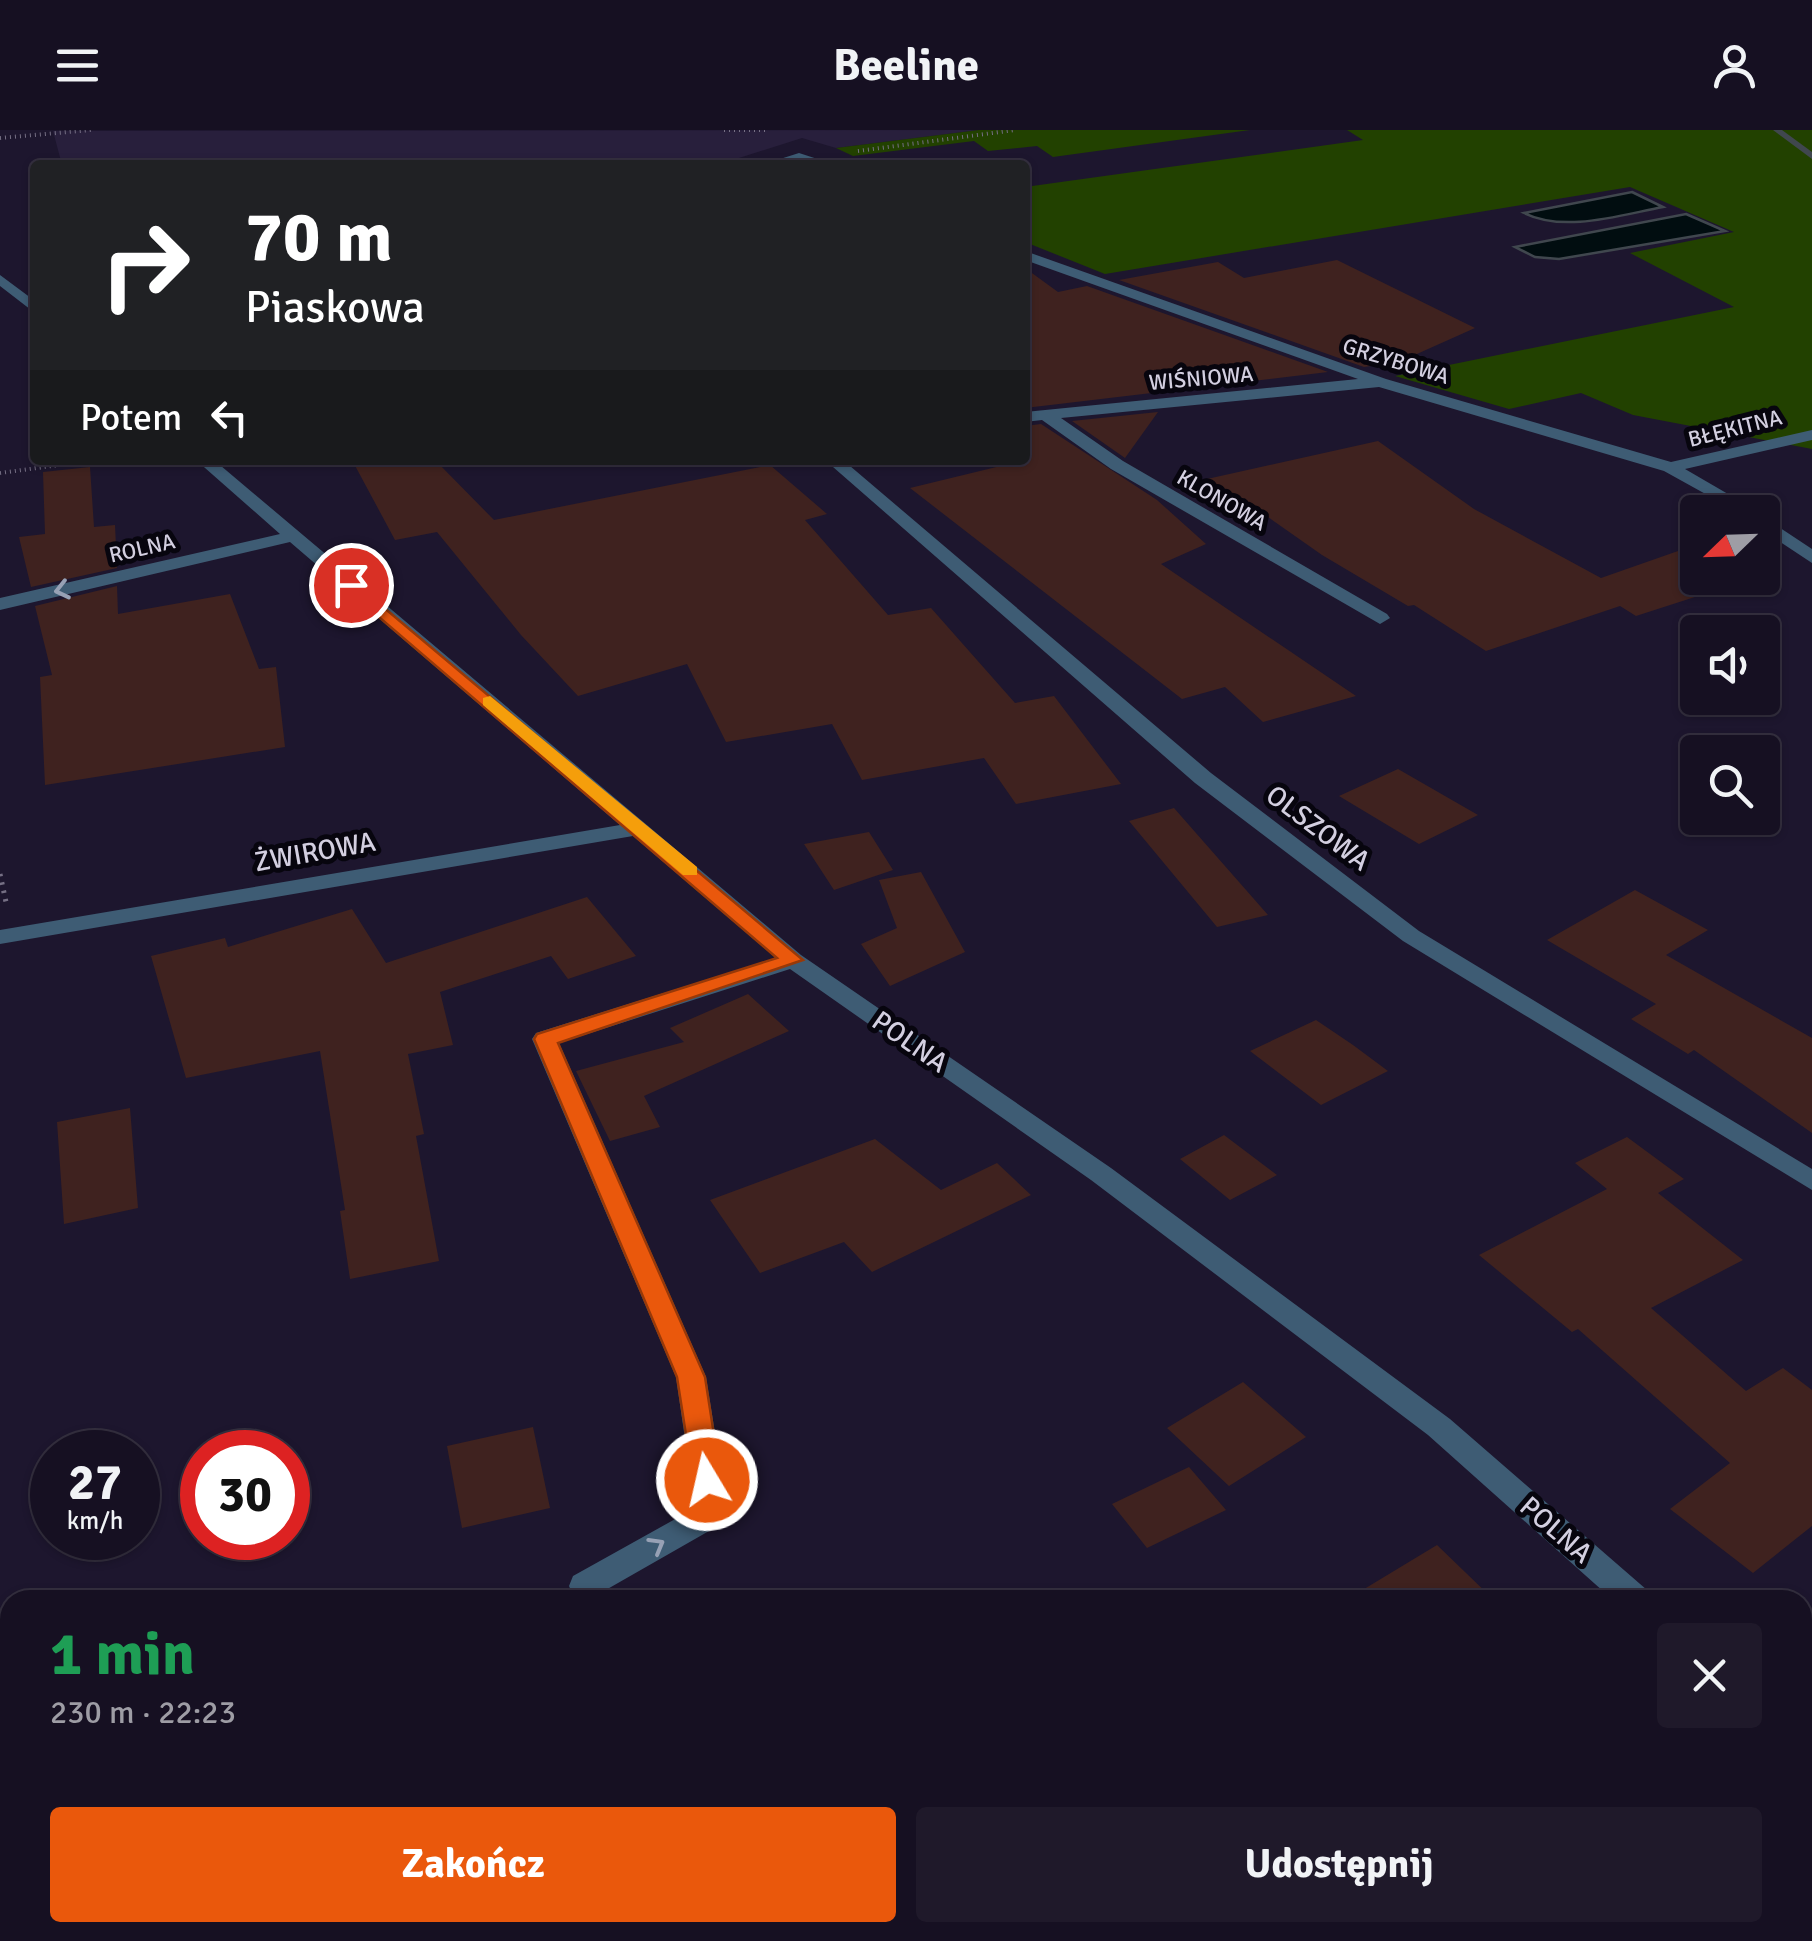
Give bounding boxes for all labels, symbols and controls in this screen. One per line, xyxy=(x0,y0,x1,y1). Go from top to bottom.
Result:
icon: menu xyxy=(50,38,105,93)
text: Beeline xyxy=(833,38,979,93)
icon: person xyxy=(1707,38,1762,93)
text: 70 m xyxy=(245,194,393,280)
icon: right xyxy=(80,200,210,330)
text: Piaskowa xyxy=(245,280,425,335)
street label: GRZYBOWA xyxy=(1339,332,1453,390)
street label: WIŚNIOWA xyxy=(1148,360,1255,396)
icon: left xyxy=(202,390,257,445)
text: Potem xyxy=(80,394,182,441)
street label: BŁĘKITNA xyxy=(1685,403,1785,453)
street label: KLONOWA xyxy=(1172,463,1272,537)
north arrow xyxy=(1680,495,1780,595)
map controls xyxy=(1680,495,1780,835)
street label: ROLNA xyxy=(106,527,178,569)
pin xyxy=(309,543,394,628)
icon: arrive xyxy=(324,558,379,613)
one-way arrow xyxy=(54,578,71,599)
button: sound xyxy=(1680,615,1780,715)
button: search xyxy=(1680,735,1780,835)
street label: OLSZOWA xyxy=(1259,778,1377,878)
street label: ŻWIROWA xyxy=(252,825,378,879)
street label: POLNA xyxy=(866,1004,954,1080)
position arrow xyxy=(655,1428,759,1532)
speed limit sign: 30 xyxy=(180,1430,310,1560)
text: 27 xyxy=(68,1452,122,1514)
street label: POLNA xyxy=(1513,1489,1599,1571)
text: km/h xyxy=(67,1505,123,1536)
one-way arrow xyxy=(646,1538,664,1558)
text: 1 min xyxy=(50,1618,195,1692)
button: close xyxy=(1657,1623,1762,1728)
text: 230 m · 22:23 xyxy=(50,1693,236,1732)
button: Zakończ xyxy=(50,1807,896,1922)
button: Udostępnij xyxy=(916,1807,1762,1922)

